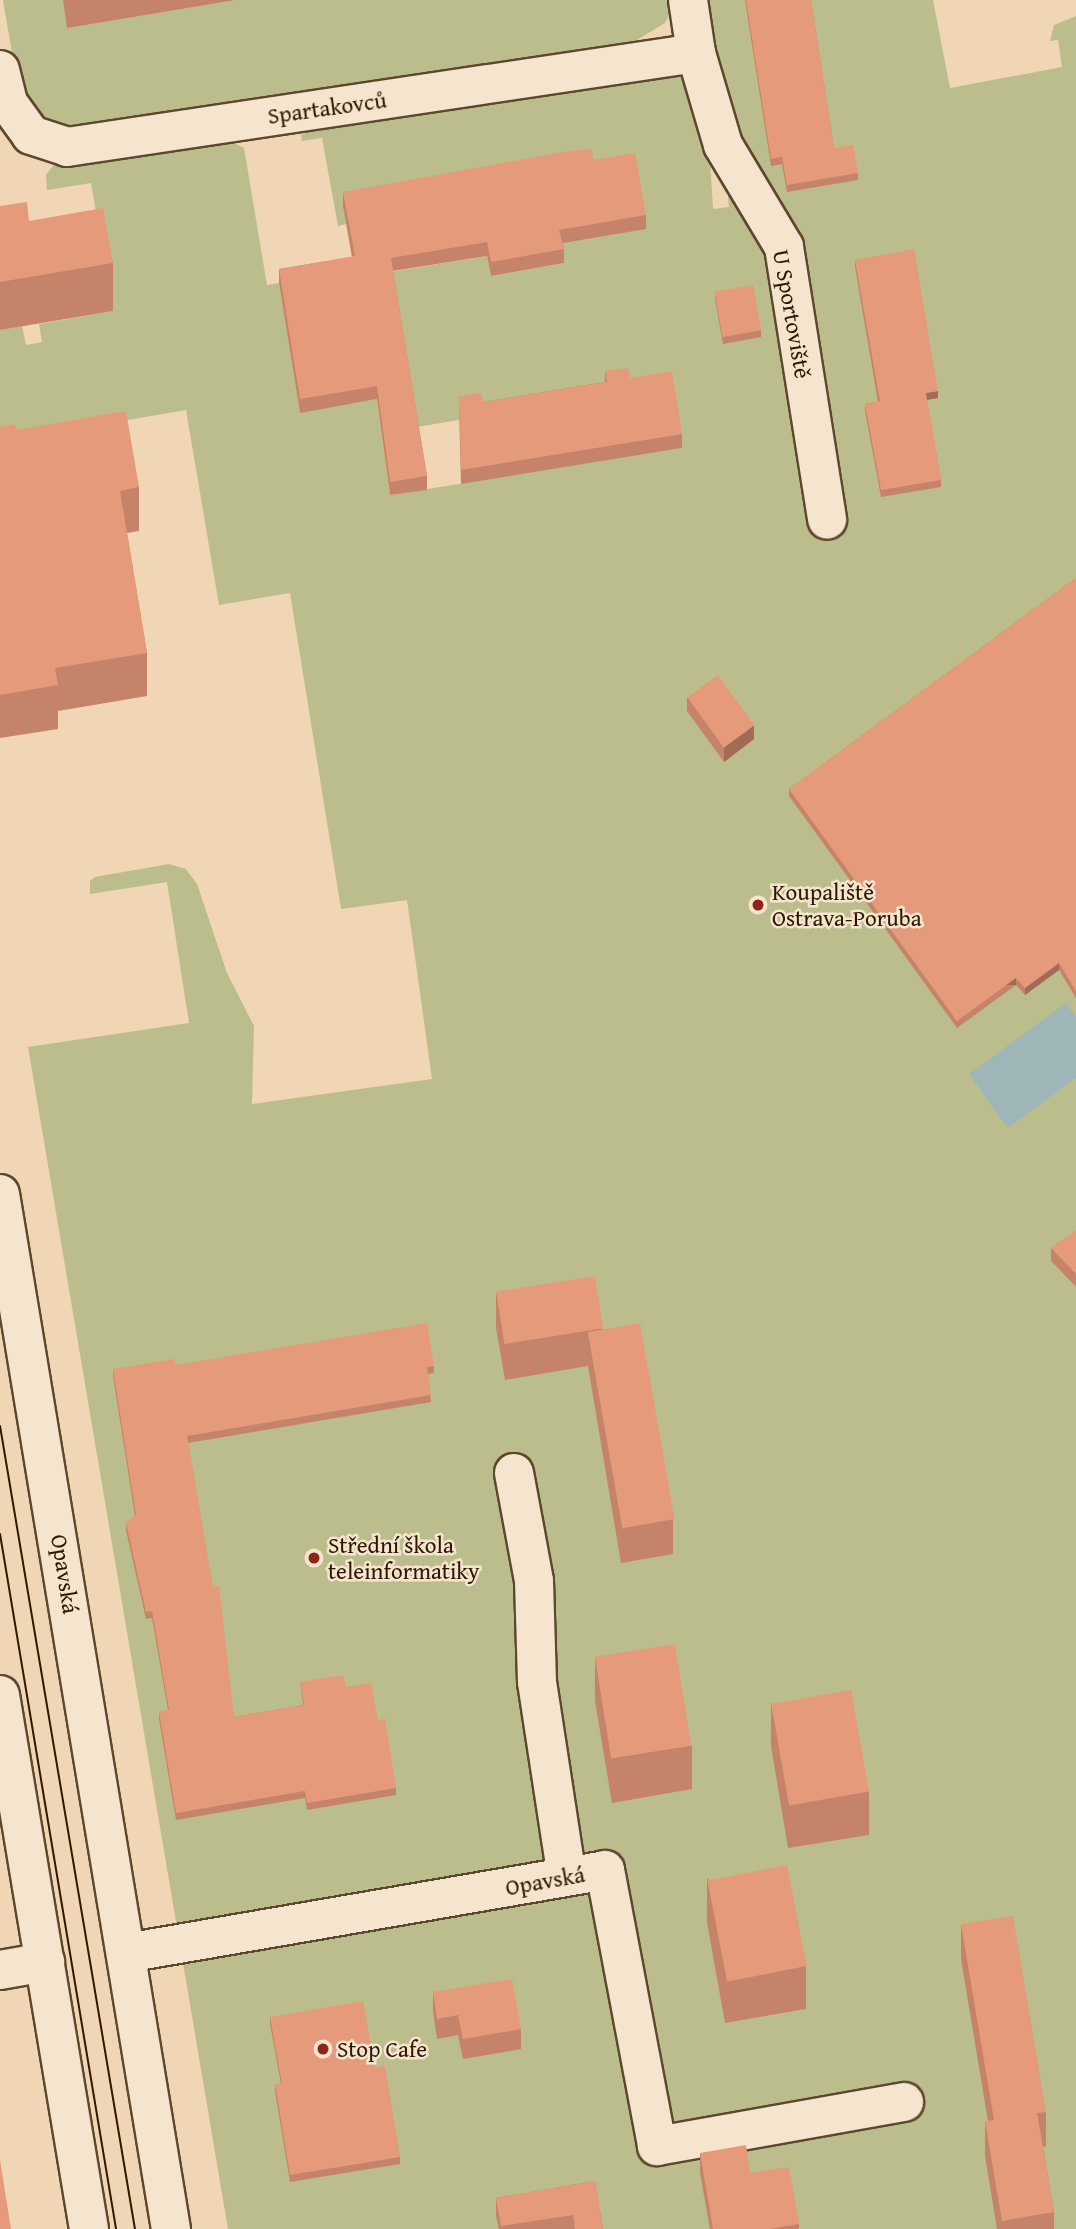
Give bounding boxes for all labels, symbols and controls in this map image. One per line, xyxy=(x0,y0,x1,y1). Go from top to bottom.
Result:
street label: Spartakovců xyxy=(266,86,388,130)
street label: U Sportoviště xyxy=(767,247,817,381)
place label: Koupaliště Ostrava-Poruba xyxy=(772,878,922,932)
marker: Koupaliště Ostrava-Poruba xyxy=(750,897,766,913)
place label: Střední škola teleinformatiky xyxy=(328,1531,479,1585)
street label: Opavská xyxy=(45,1532,85,1616)
marker: Střední škola teleinformatiky xyxy=(306,1550,322,1566)
street label: Opavská xyxy=(503,1860,587,1902)
place label: Stop Cafe xyxy=(337,2035,427,2063)
marker: Stop Cafe xyxy=(315,2041,331,2057)

